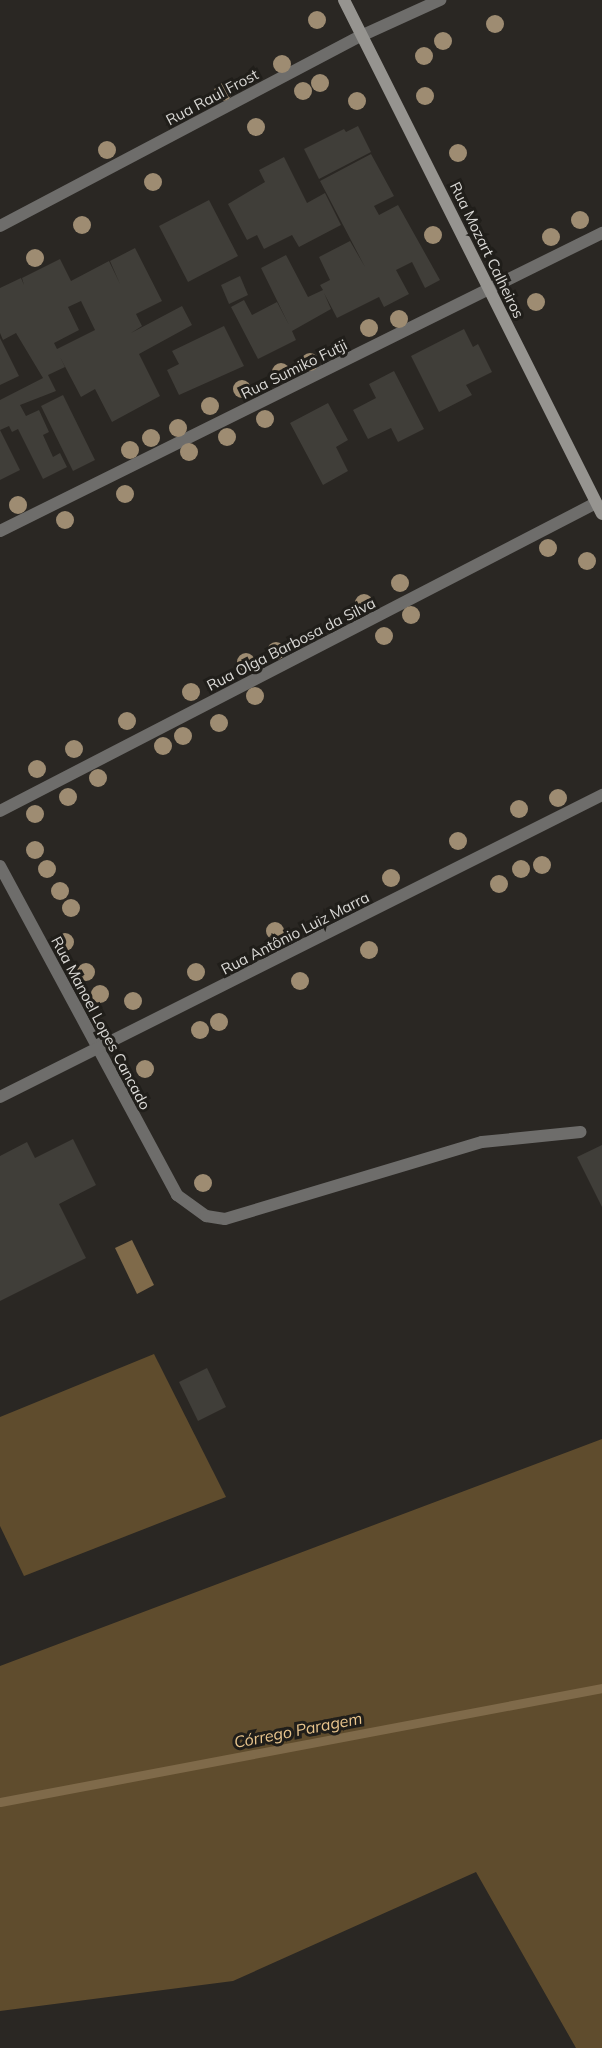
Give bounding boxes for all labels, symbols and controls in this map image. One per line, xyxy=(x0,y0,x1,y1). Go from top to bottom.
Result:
street label: Rua Raul Frost xyxy=(163,65,261,129)
street label: Rua Mozart Calheiros xyxy=(446,179,528,321)
street label: Rua Sumiko Futji xyxy=(238,335,350,403)
street label: Rua Olga Barbosa da Silva xyxy=(204,594,378,694)
street label: Rua Antônio Luiz Marra xyxy=(218,888,372,978)
street label: Rua Manoel Lopes Cancado xyxy=(48,933,154,1113)
water label: Córrego Paragem xyxy=(232,1708,364,1752)

